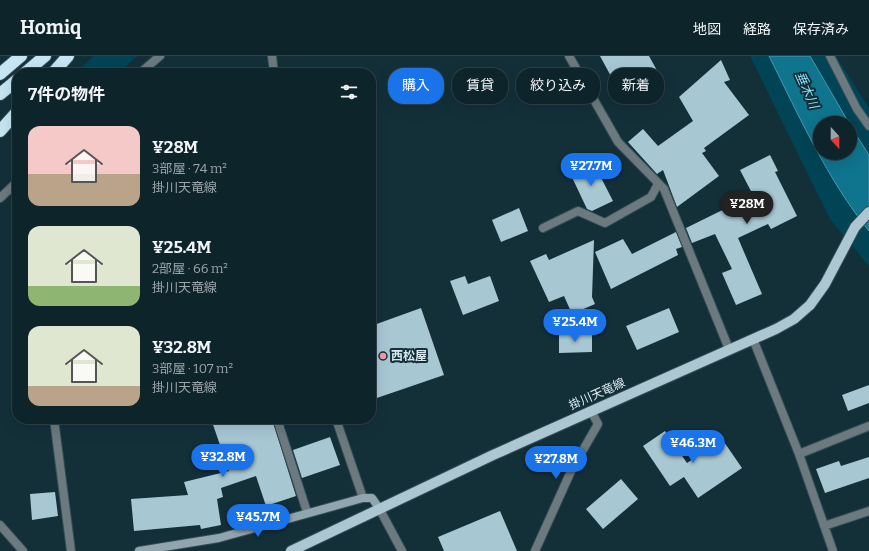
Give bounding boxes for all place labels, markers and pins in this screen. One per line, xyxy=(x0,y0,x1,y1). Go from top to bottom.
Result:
pin: ¥27.7M xyxy=(558,153,624,187)
pin: ¥28M xyxy=(723,191,771,225)
pin: ¥25.4M xyxy=(542,309,608,343)
place label: 西松屋 xyxy=(391,349,427,363)
marker: 西松屋 xyxy=(378,351,388,361)
pin: ¥46.3M xyxy=(660,430,726,464)
pin: ¥32.8M xyxy=(190,444,256,478)
pin: ¥27.8M xyxy=(523,446,589,480)
pin: ¥45.7M xyxy=(225,504,291,538)

